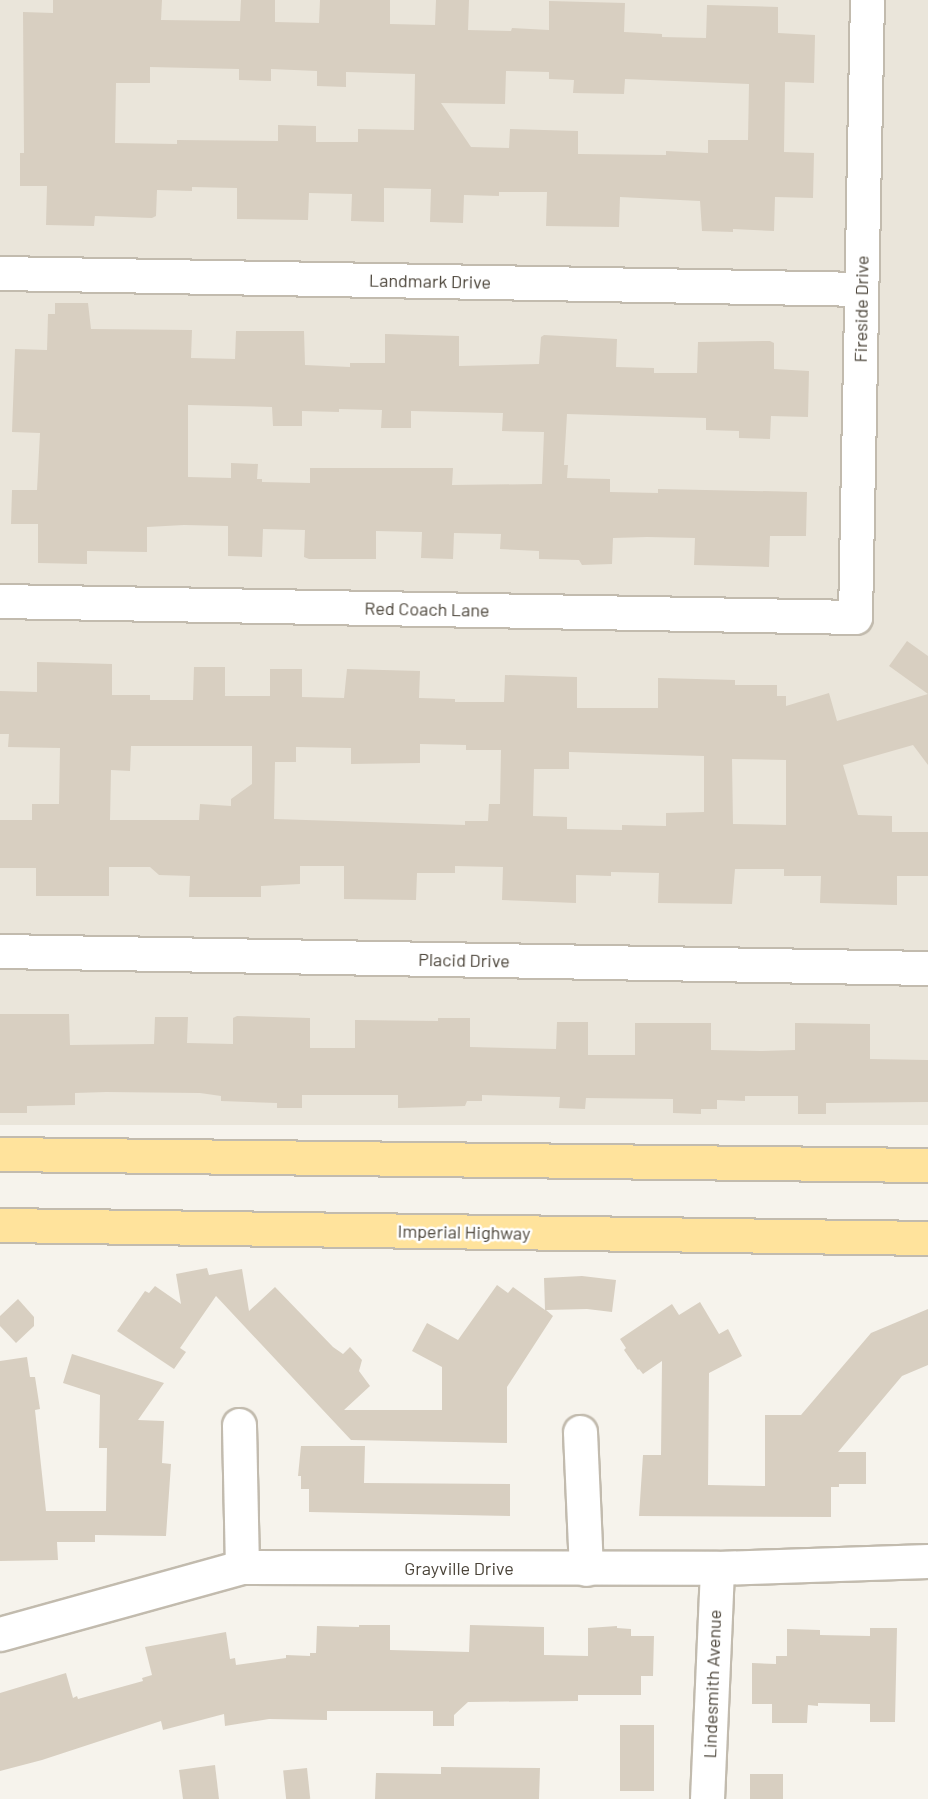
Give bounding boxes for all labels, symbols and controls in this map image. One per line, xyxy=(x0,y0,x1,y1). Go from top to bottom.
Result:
street label: Fireside Drive xyxy=(849,255,873,363)
street label: Landmark Drive xyxy=(369,269,491,293)
street label: Red Coach Lane xyxy=(364,597,490,621)
street label: Placid Drive xyxy=(418,948,510,972)
street label: Imperial Highway xyxy=(397,1220,531,1244)
street label: Grayville Drive xyxy=(404,1557,514,1579)
street label: Lindesmith Avenue xyxy=(699,1609,725,1759)

